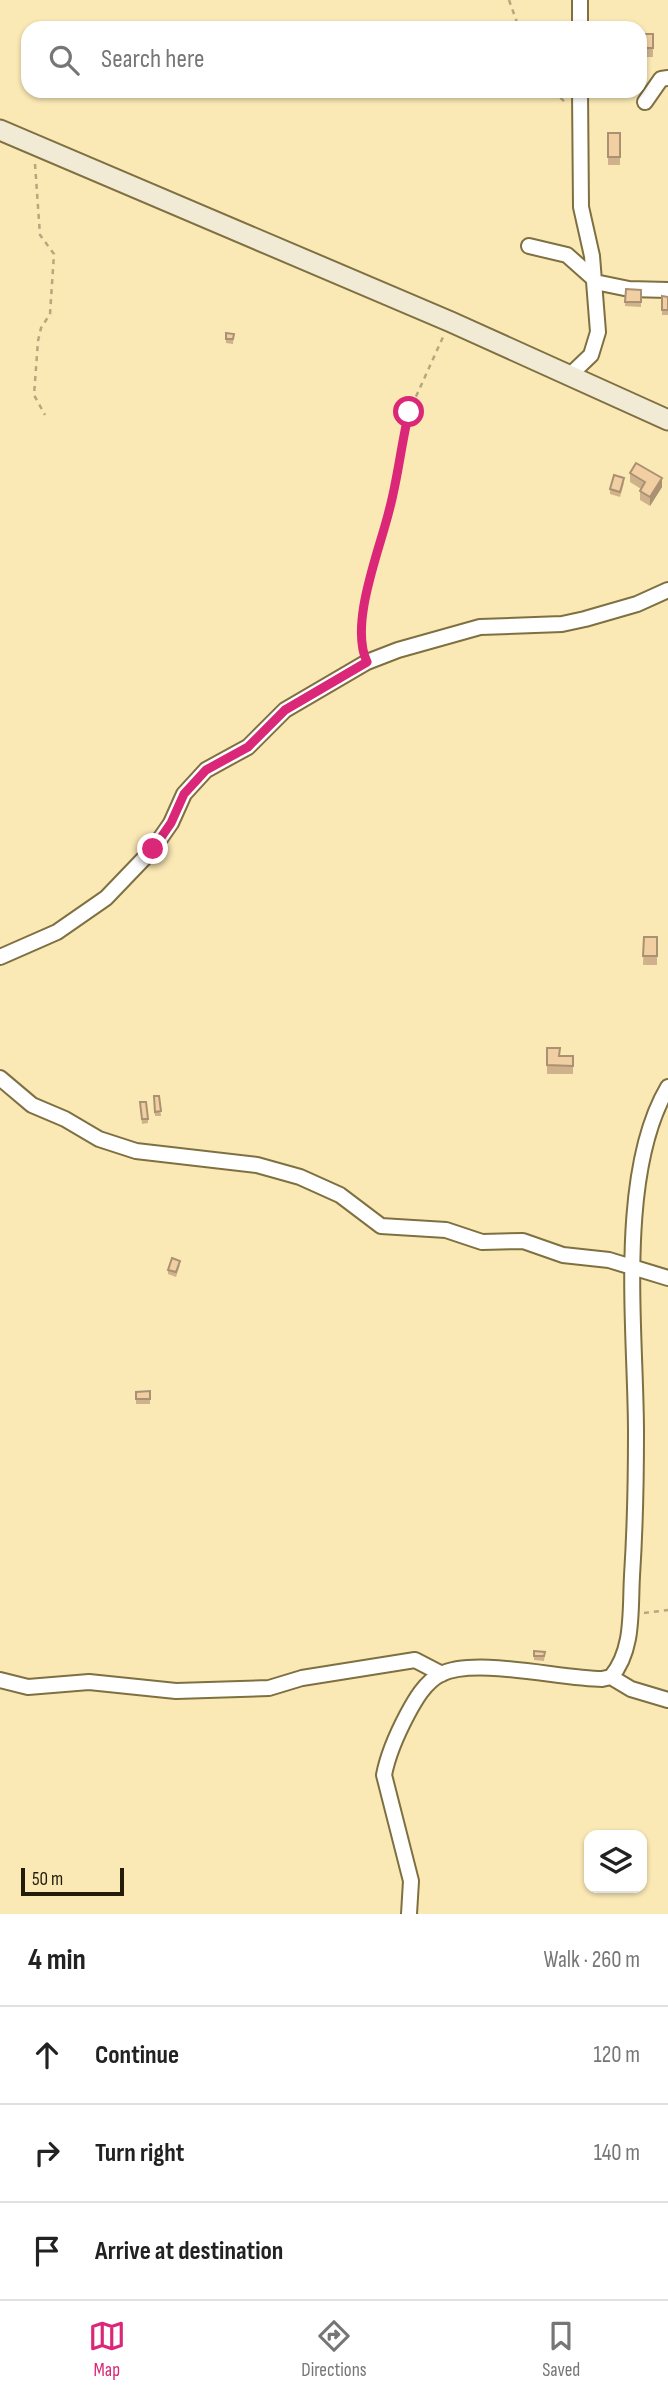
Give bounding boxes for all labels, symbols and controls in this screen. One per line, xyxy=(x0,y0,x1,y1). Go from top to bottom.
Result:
search box xyxy=(21,21,647,98)
icon: search xyxy=(45,41,83,79)
text: Search here xyxy=(101,44,204,75)
route start xyxy=(393,396,424,427)
route end xyxy=(137,833,168,864)
map controls xyxy=(584,1830,647,1893)
button: layers xyxy=(584,1830,647,1893)
scale bar xyxy=(21,1865,124,1897)
text: 50 m xyxy=(32,1868,63,1891)
text: 4 min xyxy=(28,1942,86,1978)
text: Walk · 260 m xyxy=(544,1946,640,1974)
icon: ahead xyxy=(28,2036,66,2074)
text: Continue xyxy=(95,2040,179,2071)
text: 120 m xyxy=(594,2041,640,2069)
icon: right xyxy=(28,2134,66,2172)
text: Turn right xyxy=(95,2138,184,2169)
text: 140 m xyxy=(594,2139,640,2167)
icon: arrive xyxy=(28,2232,66,2270)
text: Arrive at destination xyxy=(95,2236,283,2267)
tab: Map xyxy=(88,2317,126,2382)
tab: Directions xyxy=(301,2317,367,2382)
tab: Saved xyxy=(542,2317,580,2382)

